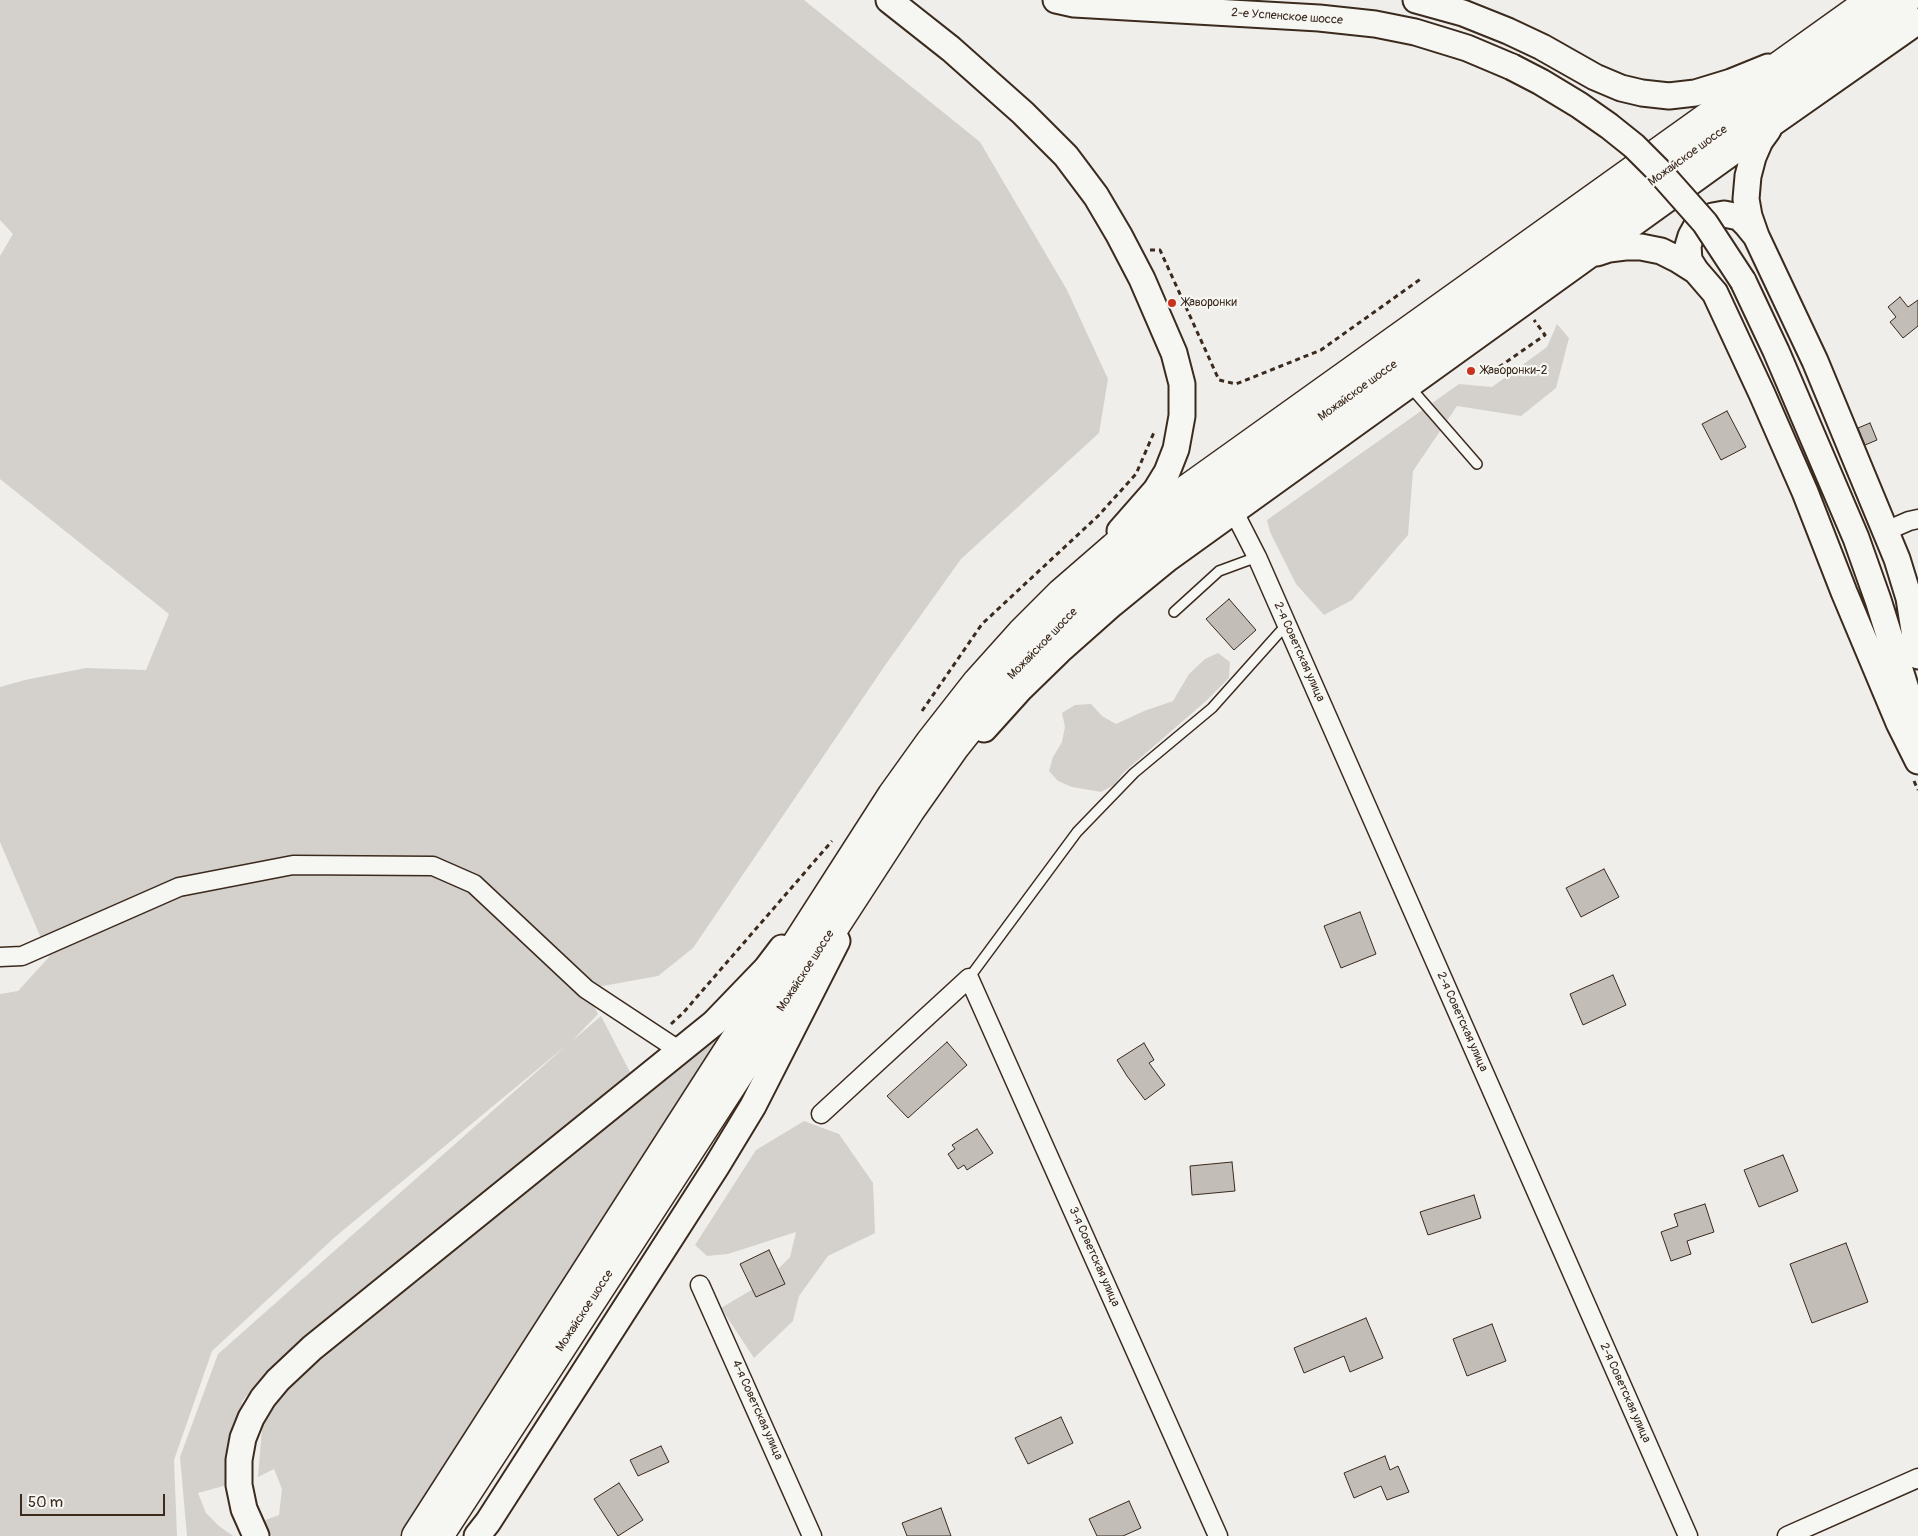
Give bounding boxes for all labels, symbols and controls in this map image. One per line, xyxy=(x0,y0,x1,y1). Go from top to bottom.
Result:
street label: 2-е Успенское шоссе xyxy=(1231,6,1343,28)
street label: Можайское шоссе xyxy=(1646,122,1730,190)
place label: Жаворонки xyxy=(1182,296,1237,310)
marker: Жаворонки xyxy=(1166,297,1178,309)
street label: Можайское шоссе xyxy=(1316,357,1400,425)
place label: Жаворонки-2 xyxy=(1481,364,1548,378)
marker: Жаворонки-2 xyxy=(1465,365,1477,377)
street label: 2-я Советская улица xyxy=(1271,600,1327,704)
street label: Можайское шоссе xyxy=(1005,605,1081,683)
street label: Можайское шоссе xyxy=(774,927,838,1015)
street label: 2-я Советская улица xyxy=(1434,970,1490,1074)
street label: 3-я Советская улица xyxy=(1066,1205,1122,1309)
street label: Можайское шоссе xyxy=(553,1267,617,1355)
street label: 2-я Советская улица xyxy=(1597,1341,1653,1445)
street label: 4-я Советская улица xyxy=(728,1358,786,1462)
scale bar xyxy=(22,1484,168,1516)
text: 50 m xyxy=(28,1493,63,1512)

